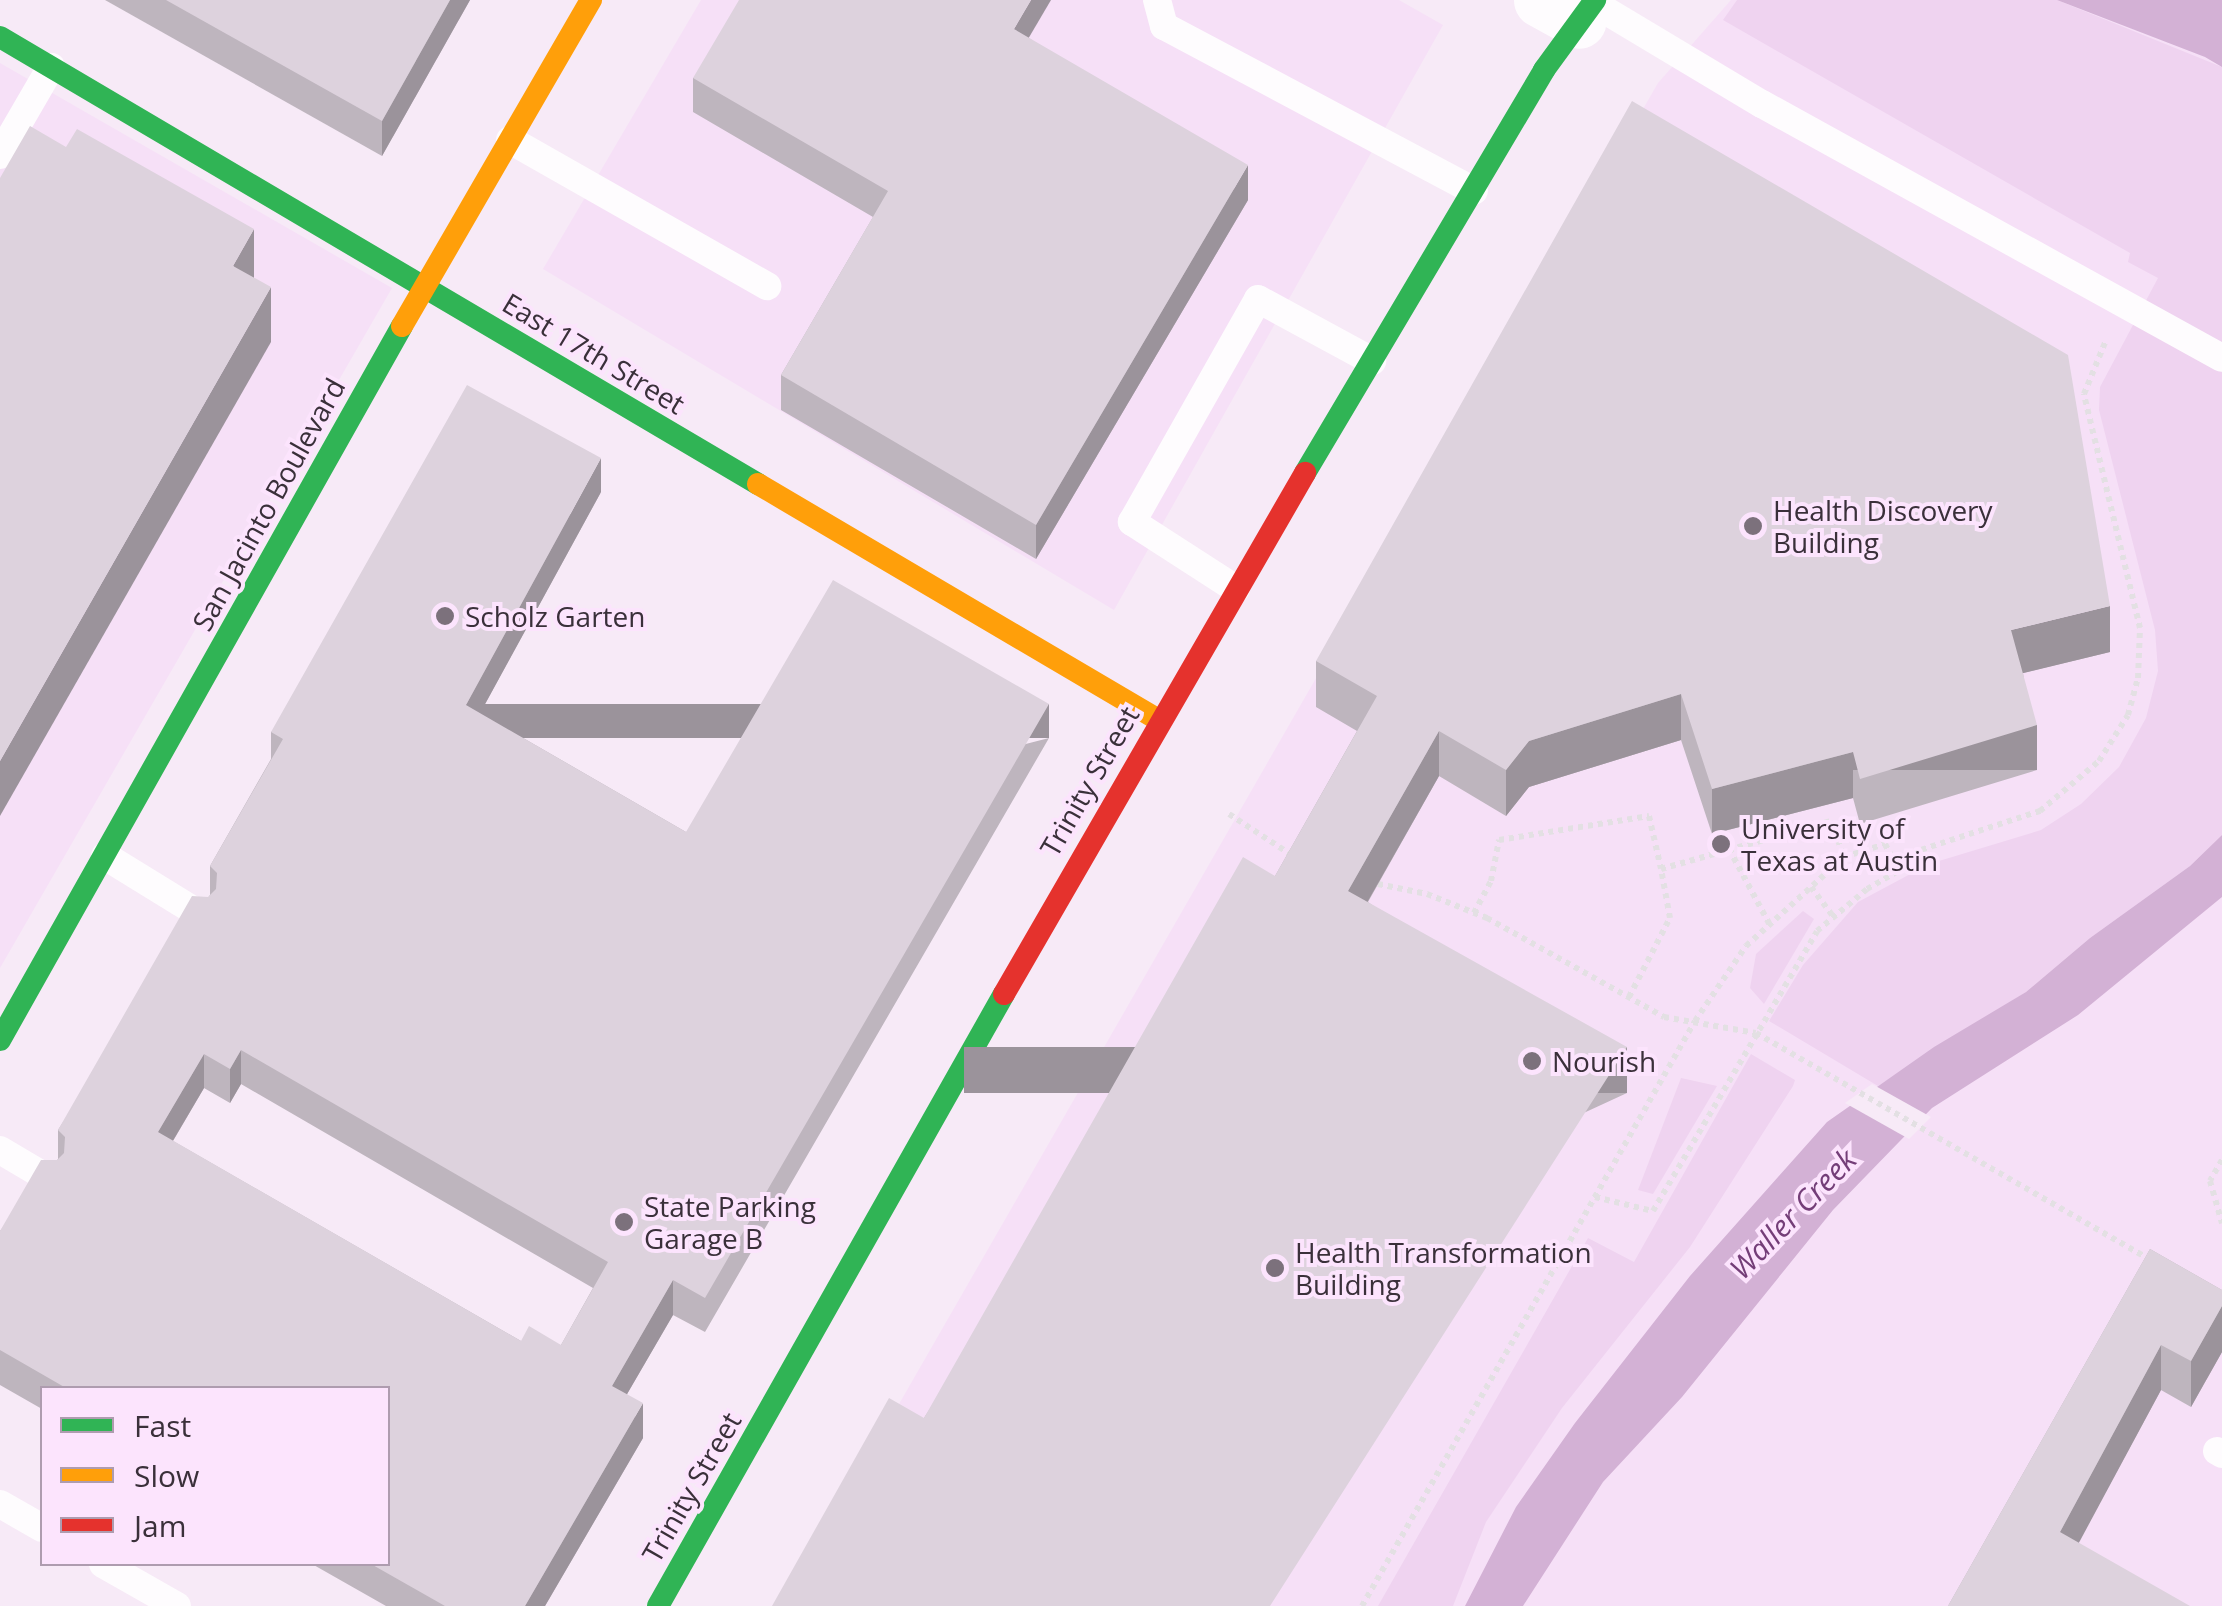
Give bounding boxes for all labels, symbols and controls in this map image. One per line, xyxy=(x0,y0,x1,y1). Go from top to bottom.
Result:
street label: East 17th Street xyxy=(497,285,691,421)
street label: San Jacinto Boulevard xyxy=(185,372,351,636)
place label: Health Discovery Building xyxy=(1773,493,1993,559)
marker: Health Discovery Building xyxy=(1742,515,1764,537)
place label: Scholz Garten xyxy=(465,599,645,633)
marker: Scholz Garten xyxy=(434,605,456,627)
street label: Trinity Street xyxy=(1033,700,1145,862)
place label: University of Texas at Austin xyxy=(1741,811,1938,877)
marker: University of Texas at Austin xyxy=(1710,833,1732,855)
place label: Nourish xyxy=(1552,1044,1656,1078)
marker: Nourish xyxy=(1521,1050,1543,1072)
water label: Waller Creek xyxy=(1722,1142,1864,1286)
place label: State Parking Garage B xyxy=(644,1189,816,1255)
marker: State Parking Garage B xyxy=(613,1211,635,1233)
place label: Health Transformation Building xyxy=(1295,1235,1592,1301)
marker: Health Transformation Building xyxy=(1264,1257,1286,1279)
legend xyxy=(40,1386,390,1566)
text: Fast xyxy=(134,1405,191,1446)
street label: Trinity Street xyxy=(635,1406,747,1568)
text: Slow xyxy=(134,1455,199,1496)
text: Jam xyxy=(134,1505,187,1546)

